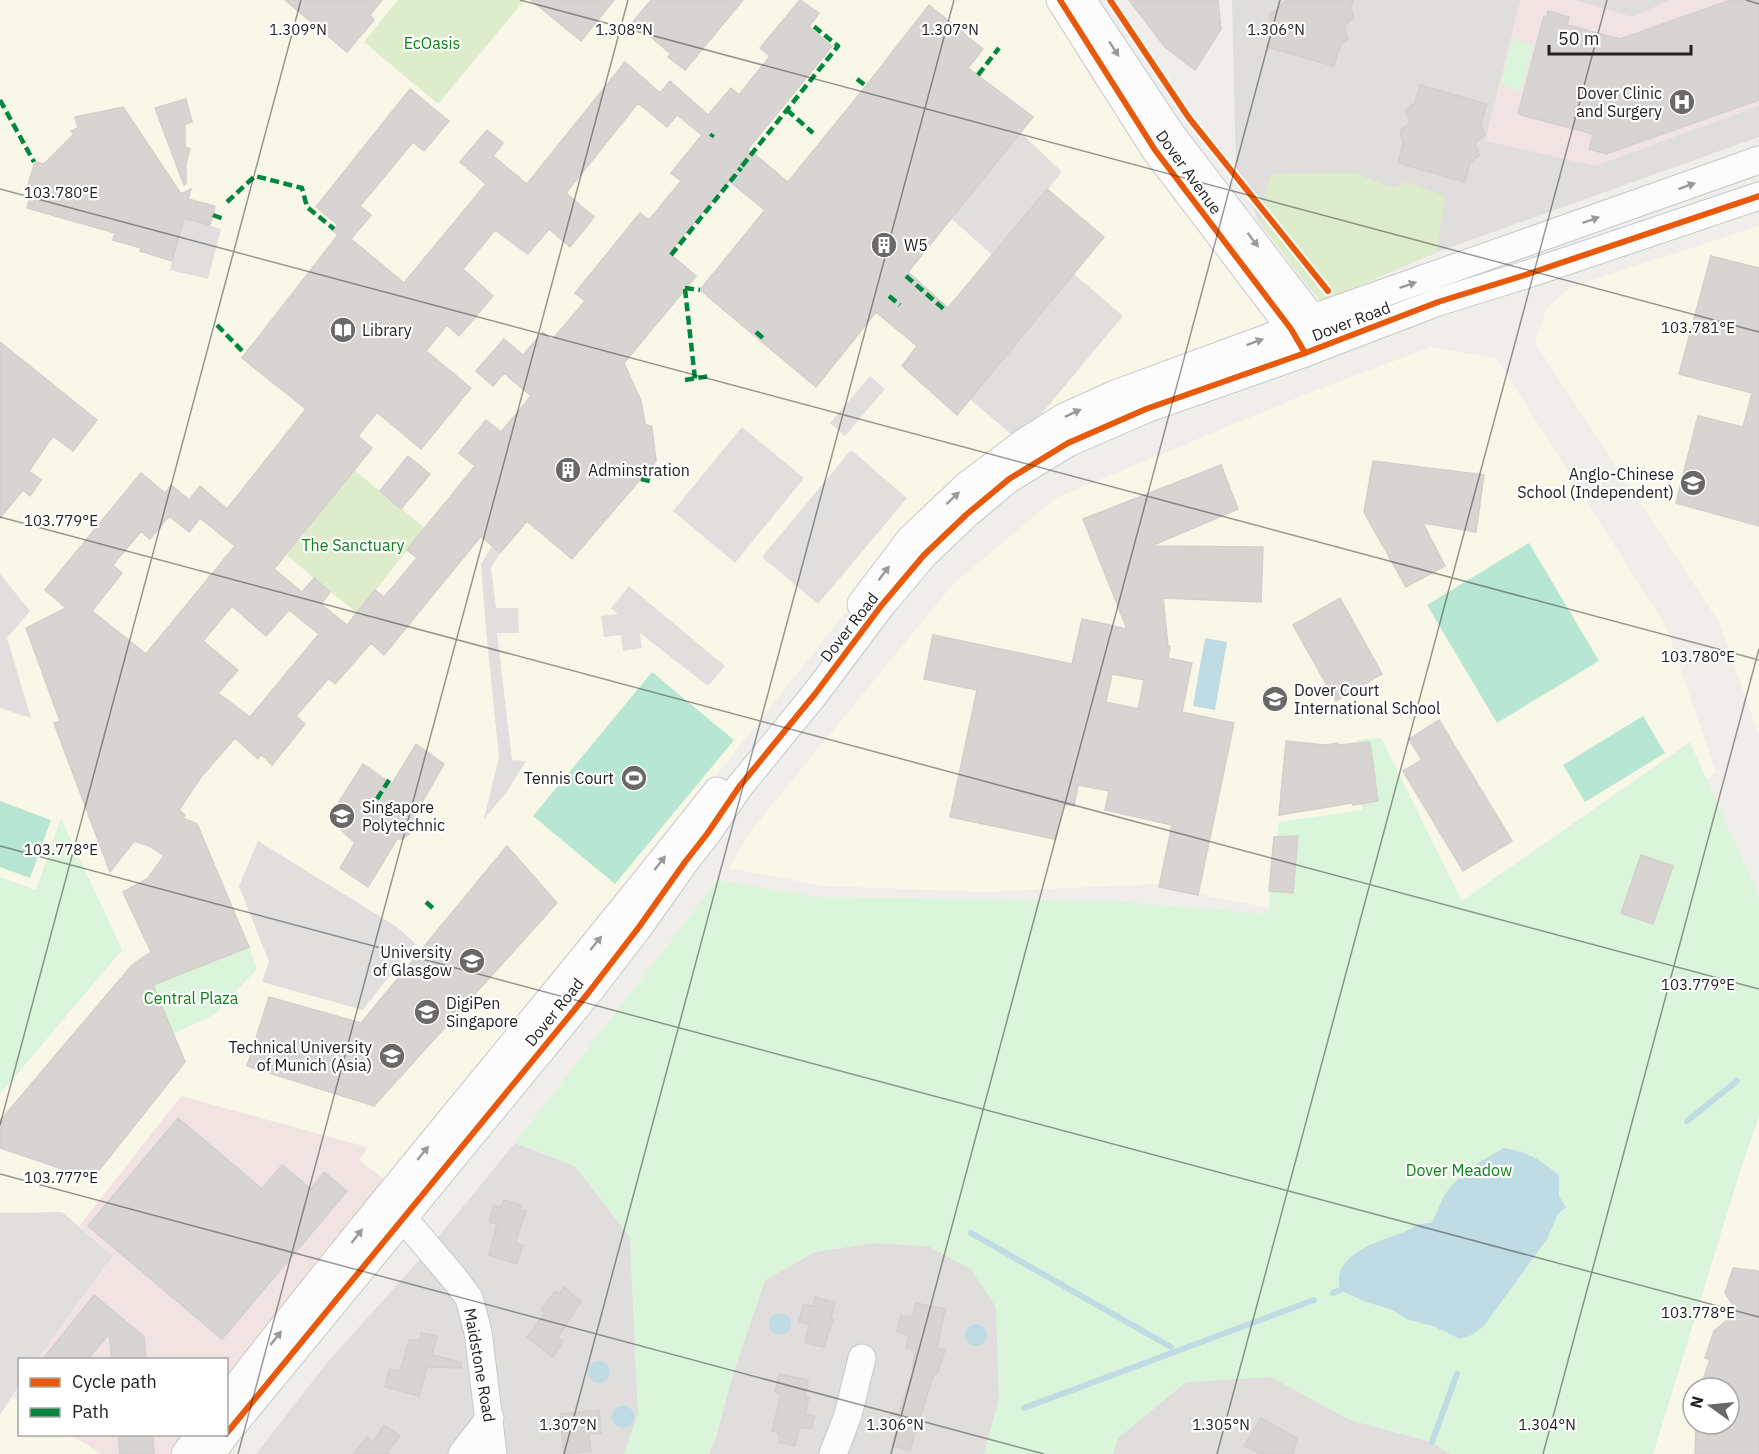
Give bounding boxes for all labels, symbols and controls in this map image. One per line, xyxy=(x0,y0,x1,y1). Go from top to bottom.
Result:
scale bar xyxy=(1549,18,1692,56)
text: 1.309°N xyxy=(269,20,327,39)
text: 1.308°N xyxy=(595,20,653,39)
text: 1.307°N xyxy=(921,20,979,39)
text: 1.306°N xyxy=(1247,20,1305,39)
text: 50 m xyxy=(1558,27,1600,50)
park label: EcOasis xyxy=(404,33,460,53)
one-way arrow xyxy=(1108,41,1119,57)
place label: Dover Clinic and Surgery xyxy=(1576,83,1662,121)
hospital icon: Dover Clinic and Surgery xyxy=(1667,87,1697,117)
street label: Dover Avenue xyxy=(1152,126,1226,218)
one-way arrow xyxy=(1678,181,1696,190)
text: 103.780°E xyxy=(24,183,98,202)
one-way arrow xyxy=(1583,215,1601,225)
building icon: W5 xyxy=(869,230,899,260)
one-way arrow xyxy=(1246,232,1258,247)
place label: W5 xyxy=(904,235,928,255)
one-way arrow xyxy=(1399,280,1417,290)
street label: Dover Road xyxy=(1309,297,1393,345)
library icon: Library xyxy=(328,315,358,345)
text: 103.781°E xyxy=(1661,318,1735,337)
place label: Library xyxy=(362,320,412,340)
one-way arrow xyxy=(1246,337,1264,347)
one-way arrow xyxy=(1065,409,1082,418)
building icon: Adminstration xyxy=(553,455,583,485)
place label: Adminstration xyxy=(588,460,690,480)
place label: Anglo-Chinese School (Independent) xyxy=(1517,464,1674,502)
school or university icon: Anglo-Chinese School (Independent) xyxy=(1678,468,1708,498)
one-way arrow xyxy=(945,492,959,506)
text: 103.779°E xyxy=(24,511,98,530)
park label: The Sanctuary xyxy=(301,535,405,555)
one-way arrow xyxy=(878,565,890,580)
street label: Dover Road xyxy=(816,588,882,666)
text: 103.780°E xyxy=(1661,647,1735,666)
place label: Dover Court International School xyxy=(1294,680,1440,718)
school or university icon: Dover Court International School xyxy=(1260,684,1290,714)
sports icon: Tennis Court xyxy=(619,763,649,793)
place label: Tennis Court xyxy=(524,768,614,788)
place label: Singapore Polytechnic xyxy=(362,797,445,835)
school or university icon: Singapore Polytechnic xyxy=(327,801,357,831)
text: 103.778°E xyxy=(24,840,98,859)
one-way arrow xyxy=(654,855,667,871)
one-way arrow xyxy=(590,935,603,951)
place label: University of Glasgow xyxy=(373,942,452,980)
school or university icon: University of Glasgow xyxy=(457,946,487,976)
street label: Dover Road xyxy=(520,974,588,1050)
text: 103.779°E xyxy=(1661,975,1735,994)
park label: Central Plaza xyxy=(144,988,239,1008)
place label: DigiPen Singapore xyxy=(446,993,518,1031)
school or university icon: DigiPen Singapore xyxy=(412,997,442,1027)
place label: Technical University of Munich (Asia) xyxy=(228,1037,372,1075)
school or university icon: Technical University of Munich (Asia) xyxy=(377,1041,407,1071)
one-way arrow xyxy=(417,1145,430,1161)
park label: Dover Meadow xyxy=(1406,1160,1512,1180)
text: 103.777°E xyxy=(24,1168,98,1187)
one-way arrow xyxy=(350,1228,363,1244)
text: 103.778°E xyxy=(1661,1303,1735,1322)
street label: Maidstone Road xyxy=(460,1306,500,1424)
one-way arrow xyxy=(269,1330,281,1345)
legend xyxy=(18,1358,228,1436)
text: Cycle path xyxy=(72,1370,157,1393)
north arrow xyxy=(1681,1376,1741,1436)
text: N xyxy=(1685,1394,1708,1410)
text: Path xyxy=(72,1400,109,1423)
text: 1.307°N xyxy=(539,1415,597,1434)
text: 1.306°N xyxy=(866,1415,924,1434)
text: 1.305°N xyxy=(1192,1415,1250,1434)
text: 1.304°N xyxy=(1518,1415,1576,1434)

